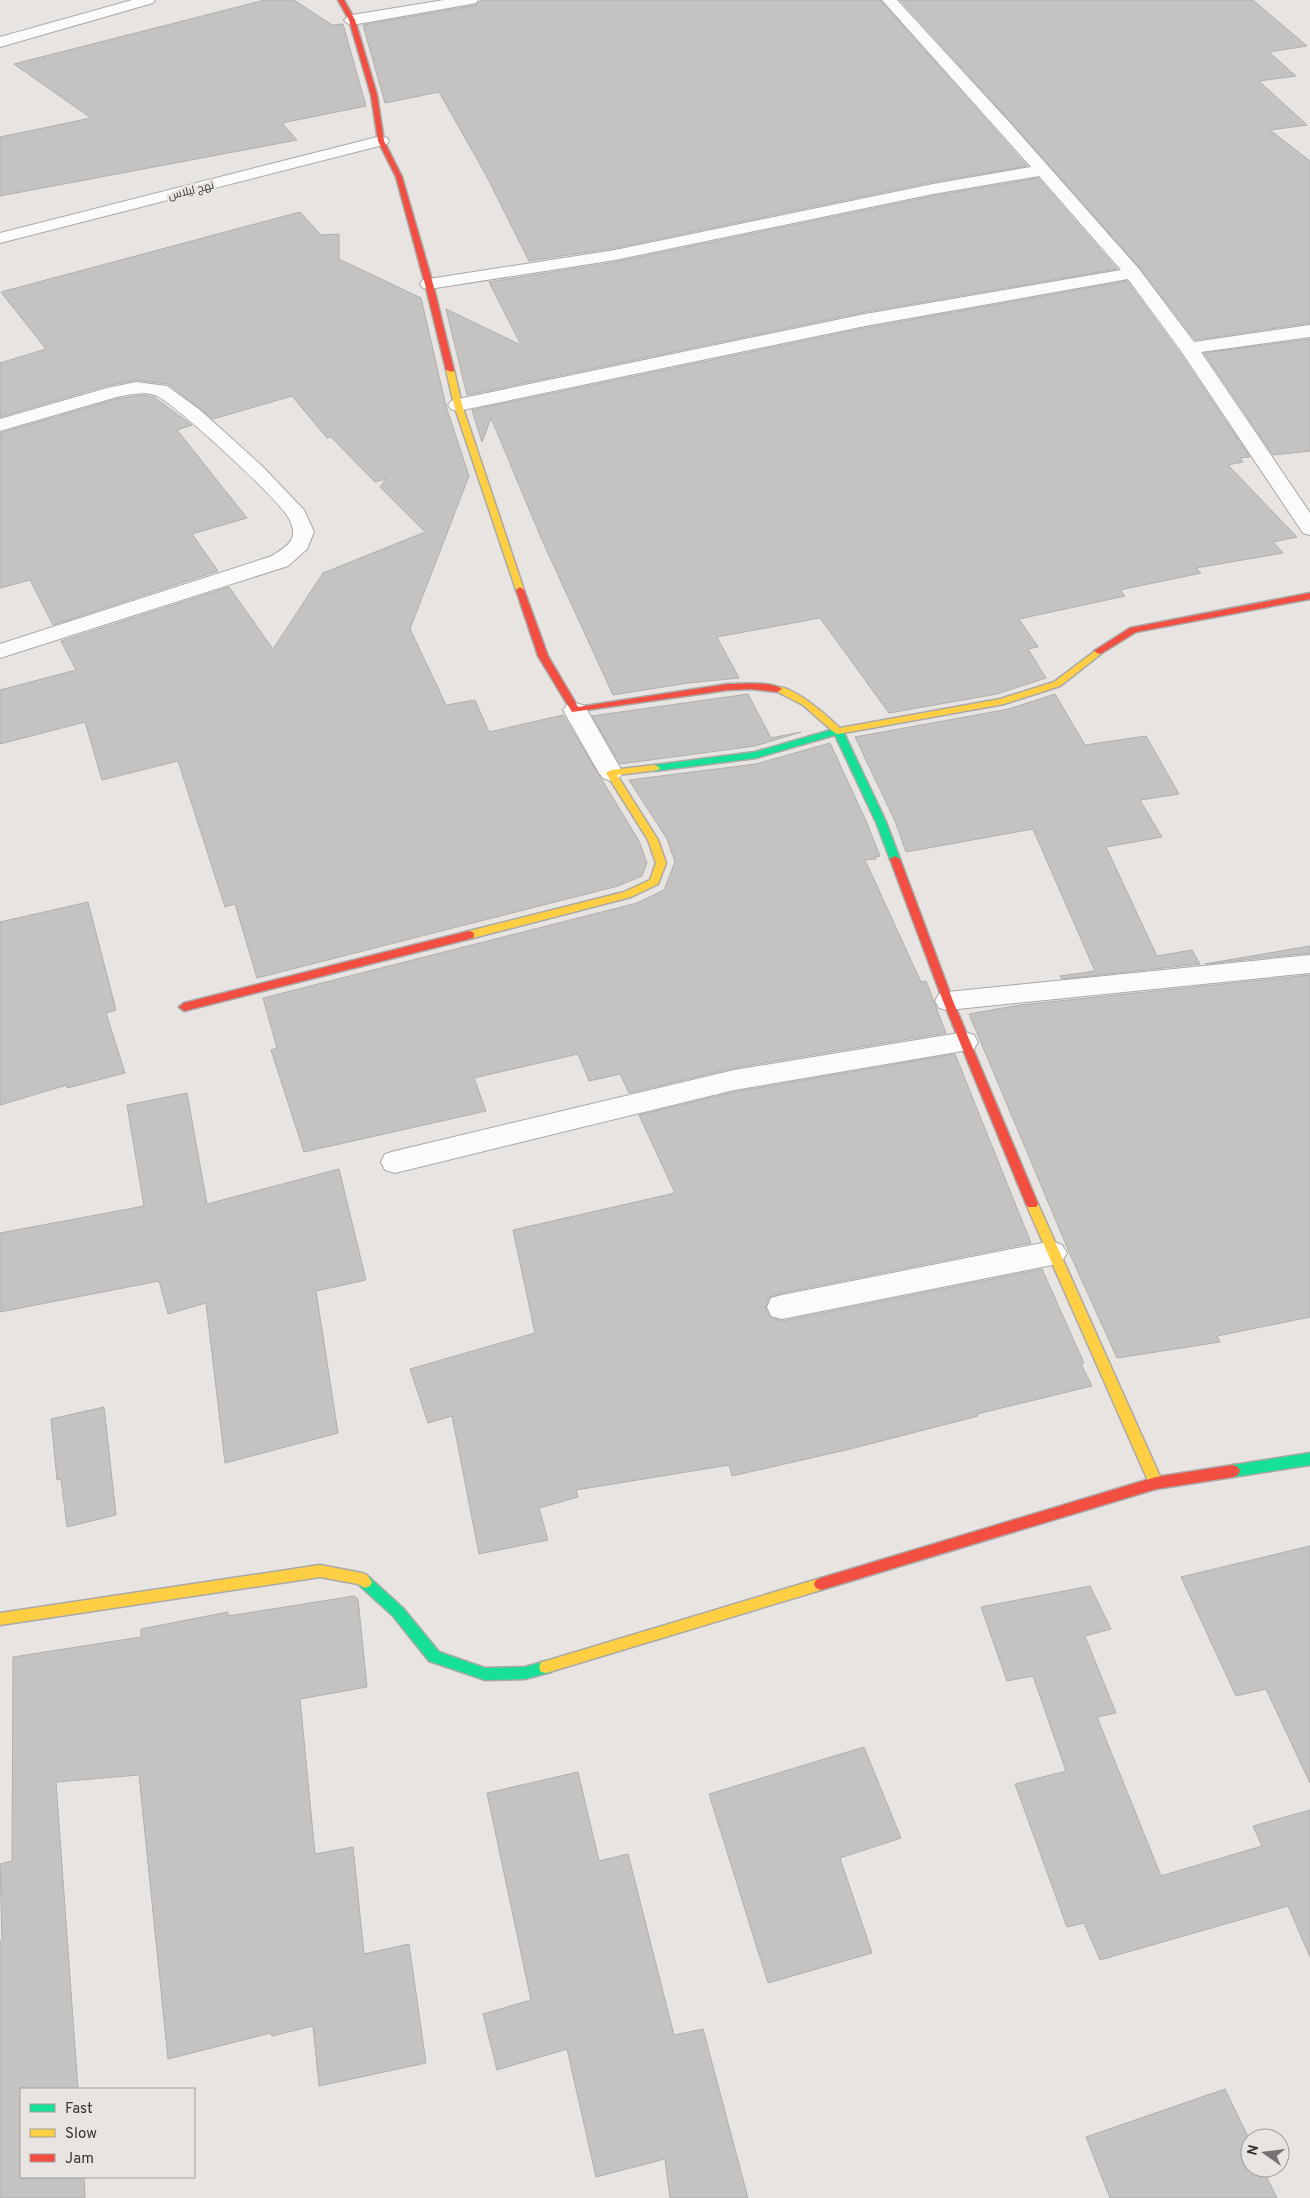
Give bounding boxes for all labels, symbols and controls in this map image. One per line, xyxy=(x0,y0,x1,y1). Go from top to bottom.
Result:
street label: نهج ليلاس xyxy=(167,179,216,203)
legend xyxy=(20,2088,195,2178)
text: Fast xyxy=(65,2100,93,2119)
text: Slow xyxy=(65,2125,97,2144)
north arrow xyxy=(1240,2128,1290,2178)
text: N xyxy=(1244,2143,1263,2157)
text: Jam xyxy=(65,2150,94,2169)

